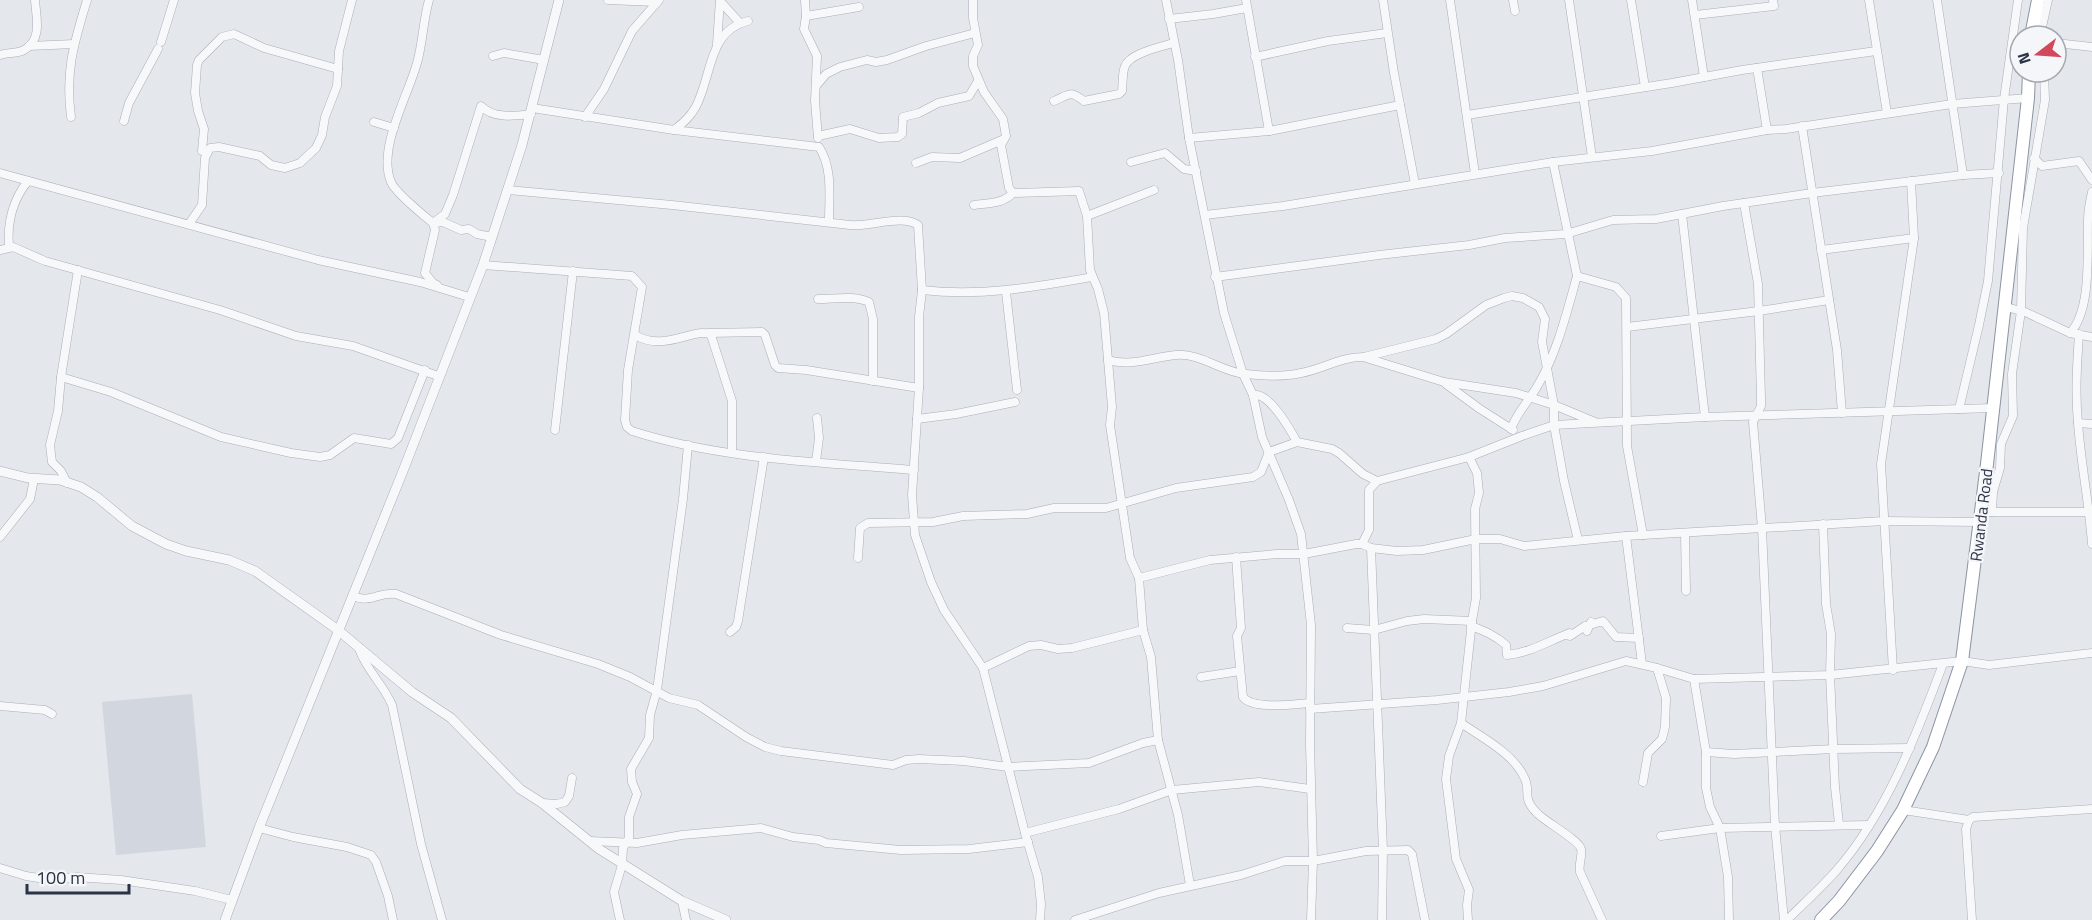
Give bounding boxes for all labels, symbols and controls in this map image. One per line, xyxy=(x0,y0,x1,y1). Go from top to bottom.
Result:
north arrow xyxy=(2008,24,2068,84)
text: N xyxy=(2011,50,2037,67)
street label: Rwanda Road xyxy=(1963,467,1999,563)
scale bar xyxy=(27,857,129,895)
text: 100 m xyxy=(36,864,85,891)

